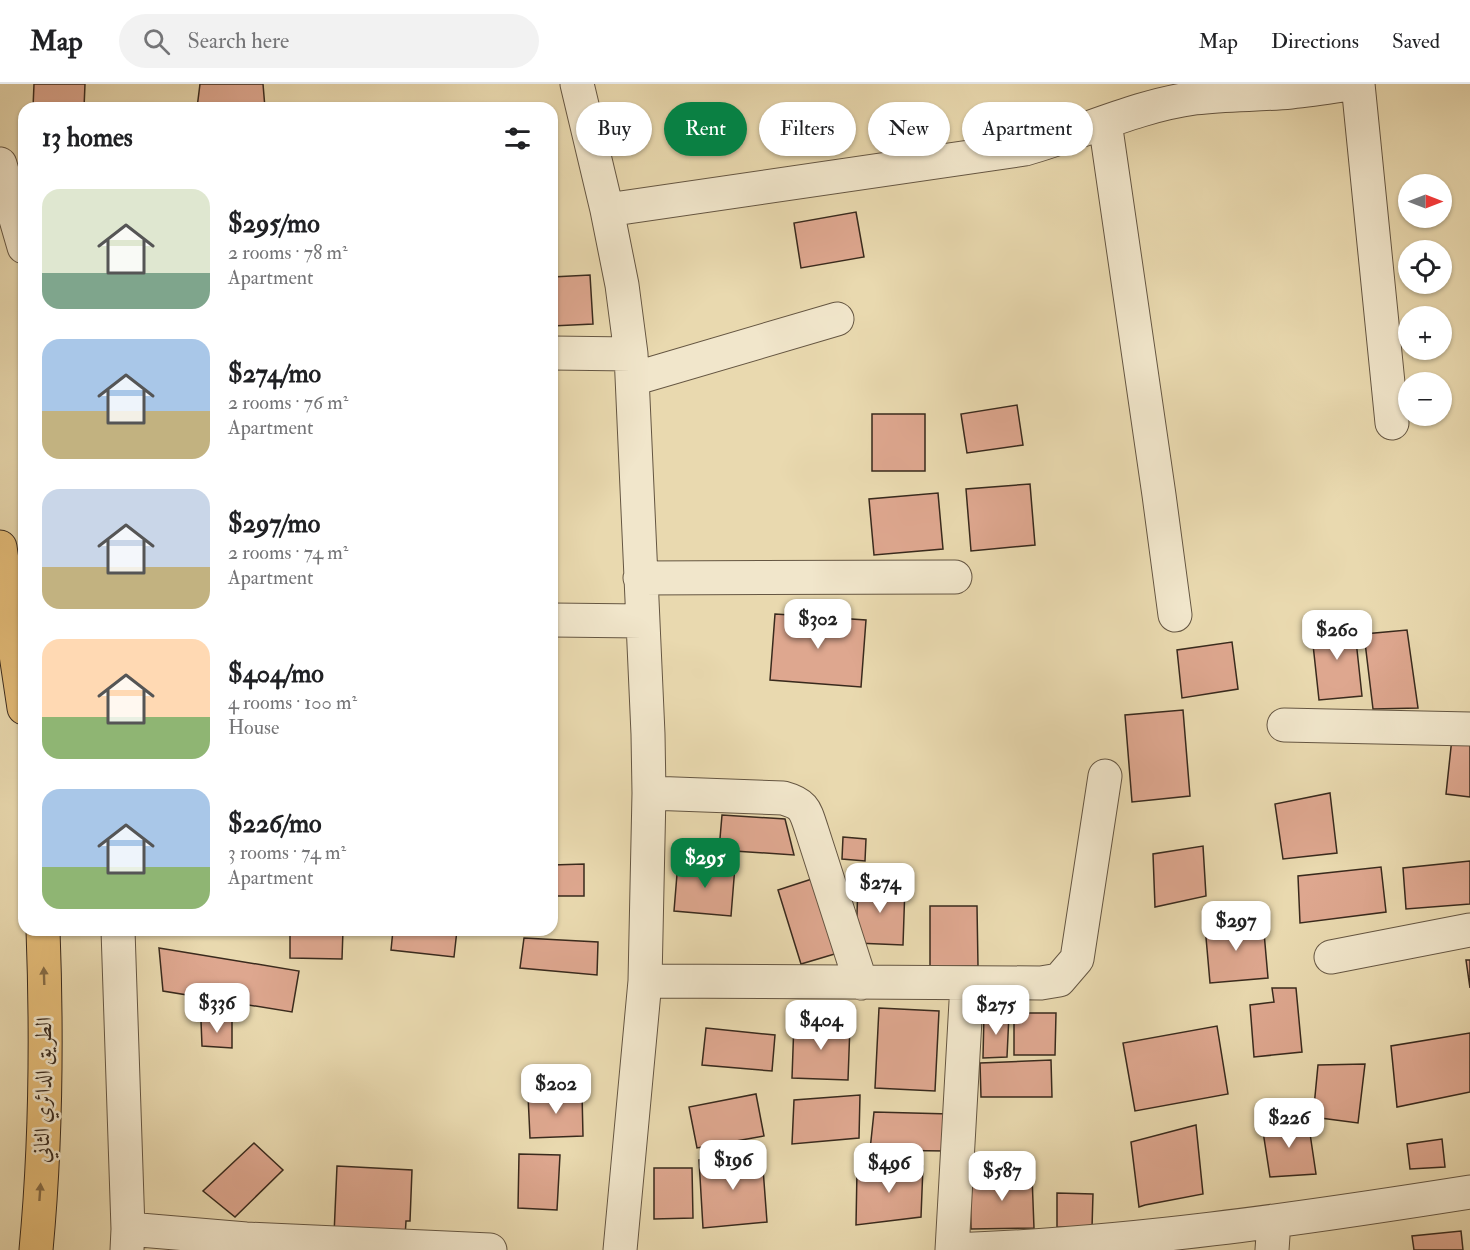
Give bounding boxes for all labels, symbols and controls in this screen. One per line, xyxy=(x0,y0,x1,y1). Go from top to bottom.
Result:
search box xyxy=(119,14,539,68)
text: Map xyxy=(30,24,83,59)
icon: search xyxy=(140,25,173,58)
text: Search here xyxy=(188,27,289,55)
text: Map xyxy=(1198,28,1238,55)
text: Directions xyxy=(1271,28,1359,55)
text: Saved xyxy=(1392,28,1440,55)
chip: Buy xyxy=(576,102,652,156)
chip: Rent xyxy=(664,102,747,156)
chip: Filters xyxy=(759,102,856,156)
chip: New xyxy=(868,102,950,156)
chip: Apartment xyxy=(962,102,1093,156)
text: 13 homes xyxy=(42,122,133,154)
icon: filters xyxy=(501,122,534,155)
north arrow xyxy=(1398,174,1452,228)
map controls xyxy=(1398,174,1452,426)
text: $295/mo xyxy=(228,208,320,240)
icon: home xyxy=(90,213,162,285)
text: 2 rooms · 78 m² xyxy=(228,240,348,265)
button: locate xyxy=(1398,240,1452,294)
text: Apartment xyxy=(228,265,313,290)
button: + xyxy=(1398,306,1452,360)
text: $274/mo xyxy=(228,358,321,390)
icon: home xyxy=(90,363,162,435)
button: − xyxy=(1398,372,1452,426)
text: 2 rooms · 76 m² xyxy=(228,390,348,415)
text: Apartment xyxy=(228,415,313,440)
text: $297/mo xyxy=(228,508,320,540)
icon: home xyxy=(90,513,162,585)
text: 2 rooms · 74 m² xyxy=(228,540,349,565)
text: Apartment xyxy=(228,565,313,590)
pin: $302 xyxy=(782,599,854,650)
text: $302 xyxy=(798,606,838,631)
pin: $260 xyxy=(1301,610,1373,661)
text: $260 xyxy=(1316,617,1358,642)
text: $404/mo xyxy=(228,658,324,690)
icon: home xyxy=(90,663,162,735)
text: 4 rooms · 100 m² xyxy=(228,690,357,715)
text: House xyxy=(228,715,279,740)
text: $226/mo xyxy=(228,808,322,840)
icon: home xyxy=(90,813,162,885)
pin: $295 xyxy=(669,838,741,889)
text: 3 rooms · 74 m² xyxy=(228,840,346,865)
text: $295 xyxy=(685,845,725,870)
pin: $274 xyxy=(844,863,916,914)
text: Apartment xyxy=(228,865,313,890)
text: $274 xyxy=(860,870,900,895)
pin: $297 xyxy=(1200,901,1272,952)
text: $297 xyxy=(1216,908,1256,933)
one-way arrow xyxy=(40,966,49,985)
pin: $336 xyxy=(181,983,253,1034)
pin: $275 xyxy=(960,985,1032,1036)
text: $336 xyxy=(199,990,235,1015)
text: $275 xyxy=(976,992,1016,1017)
pin: $404 xyxy=(785,1000,857,1051)
text: $404 xyxy=(799,1007,843,1032)
street label: الطريق الدائري الثاني xyxy=(28,1017,62,1163)
pin: $202 xyxy=(520,1064,592,1115)
text: $202 xyxy=(535,1071,577,1096)
pin: $226 xyxy=(1253,1098,1325,1149)
text: $226 xyxy=(1268,1105,1310,1130)
pin: $196 xyxy=(697,1140,769,1191)
pin: $496 xyxy=(853,1143,925,1194)
text: $196 xyxy=(714,1147,752,1172)
text: $496 xyxy=(868,1150,910,1175)
pin: $587 xyxy=(966,1151,1038,1202)
text: $587 xyxy=(983,1158,1021,1183)
one-way arrow xyxy=(36,1182,45,1201)

